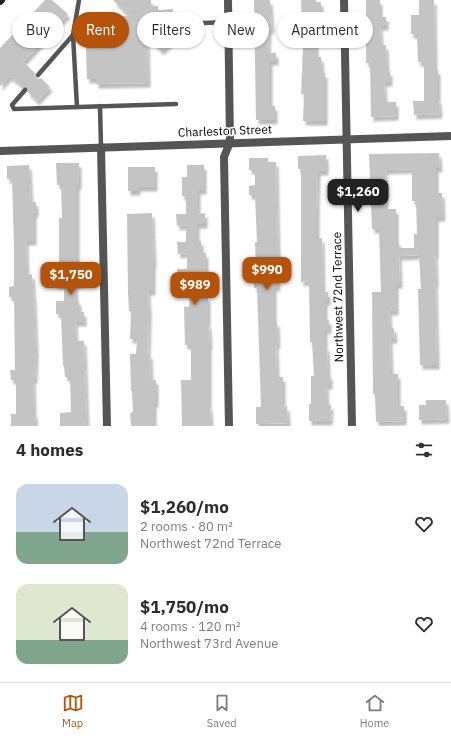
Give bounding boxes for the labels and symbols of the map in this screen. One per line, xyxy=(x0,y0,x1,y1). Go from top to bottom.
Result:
street label: Charleston Street xyxy=(178,121,272,140)
pin: $1,260 xyxy=(325,179,391,213)
street label: Northwest 72nd Terrace xyxy=(329,231,346,362)
pin: $990 xyxy=(243,257,291,291)
pin: $1,750 xyxy=(38,262,104,296)
pin: $989 xyxy=(171,272,219,306)

